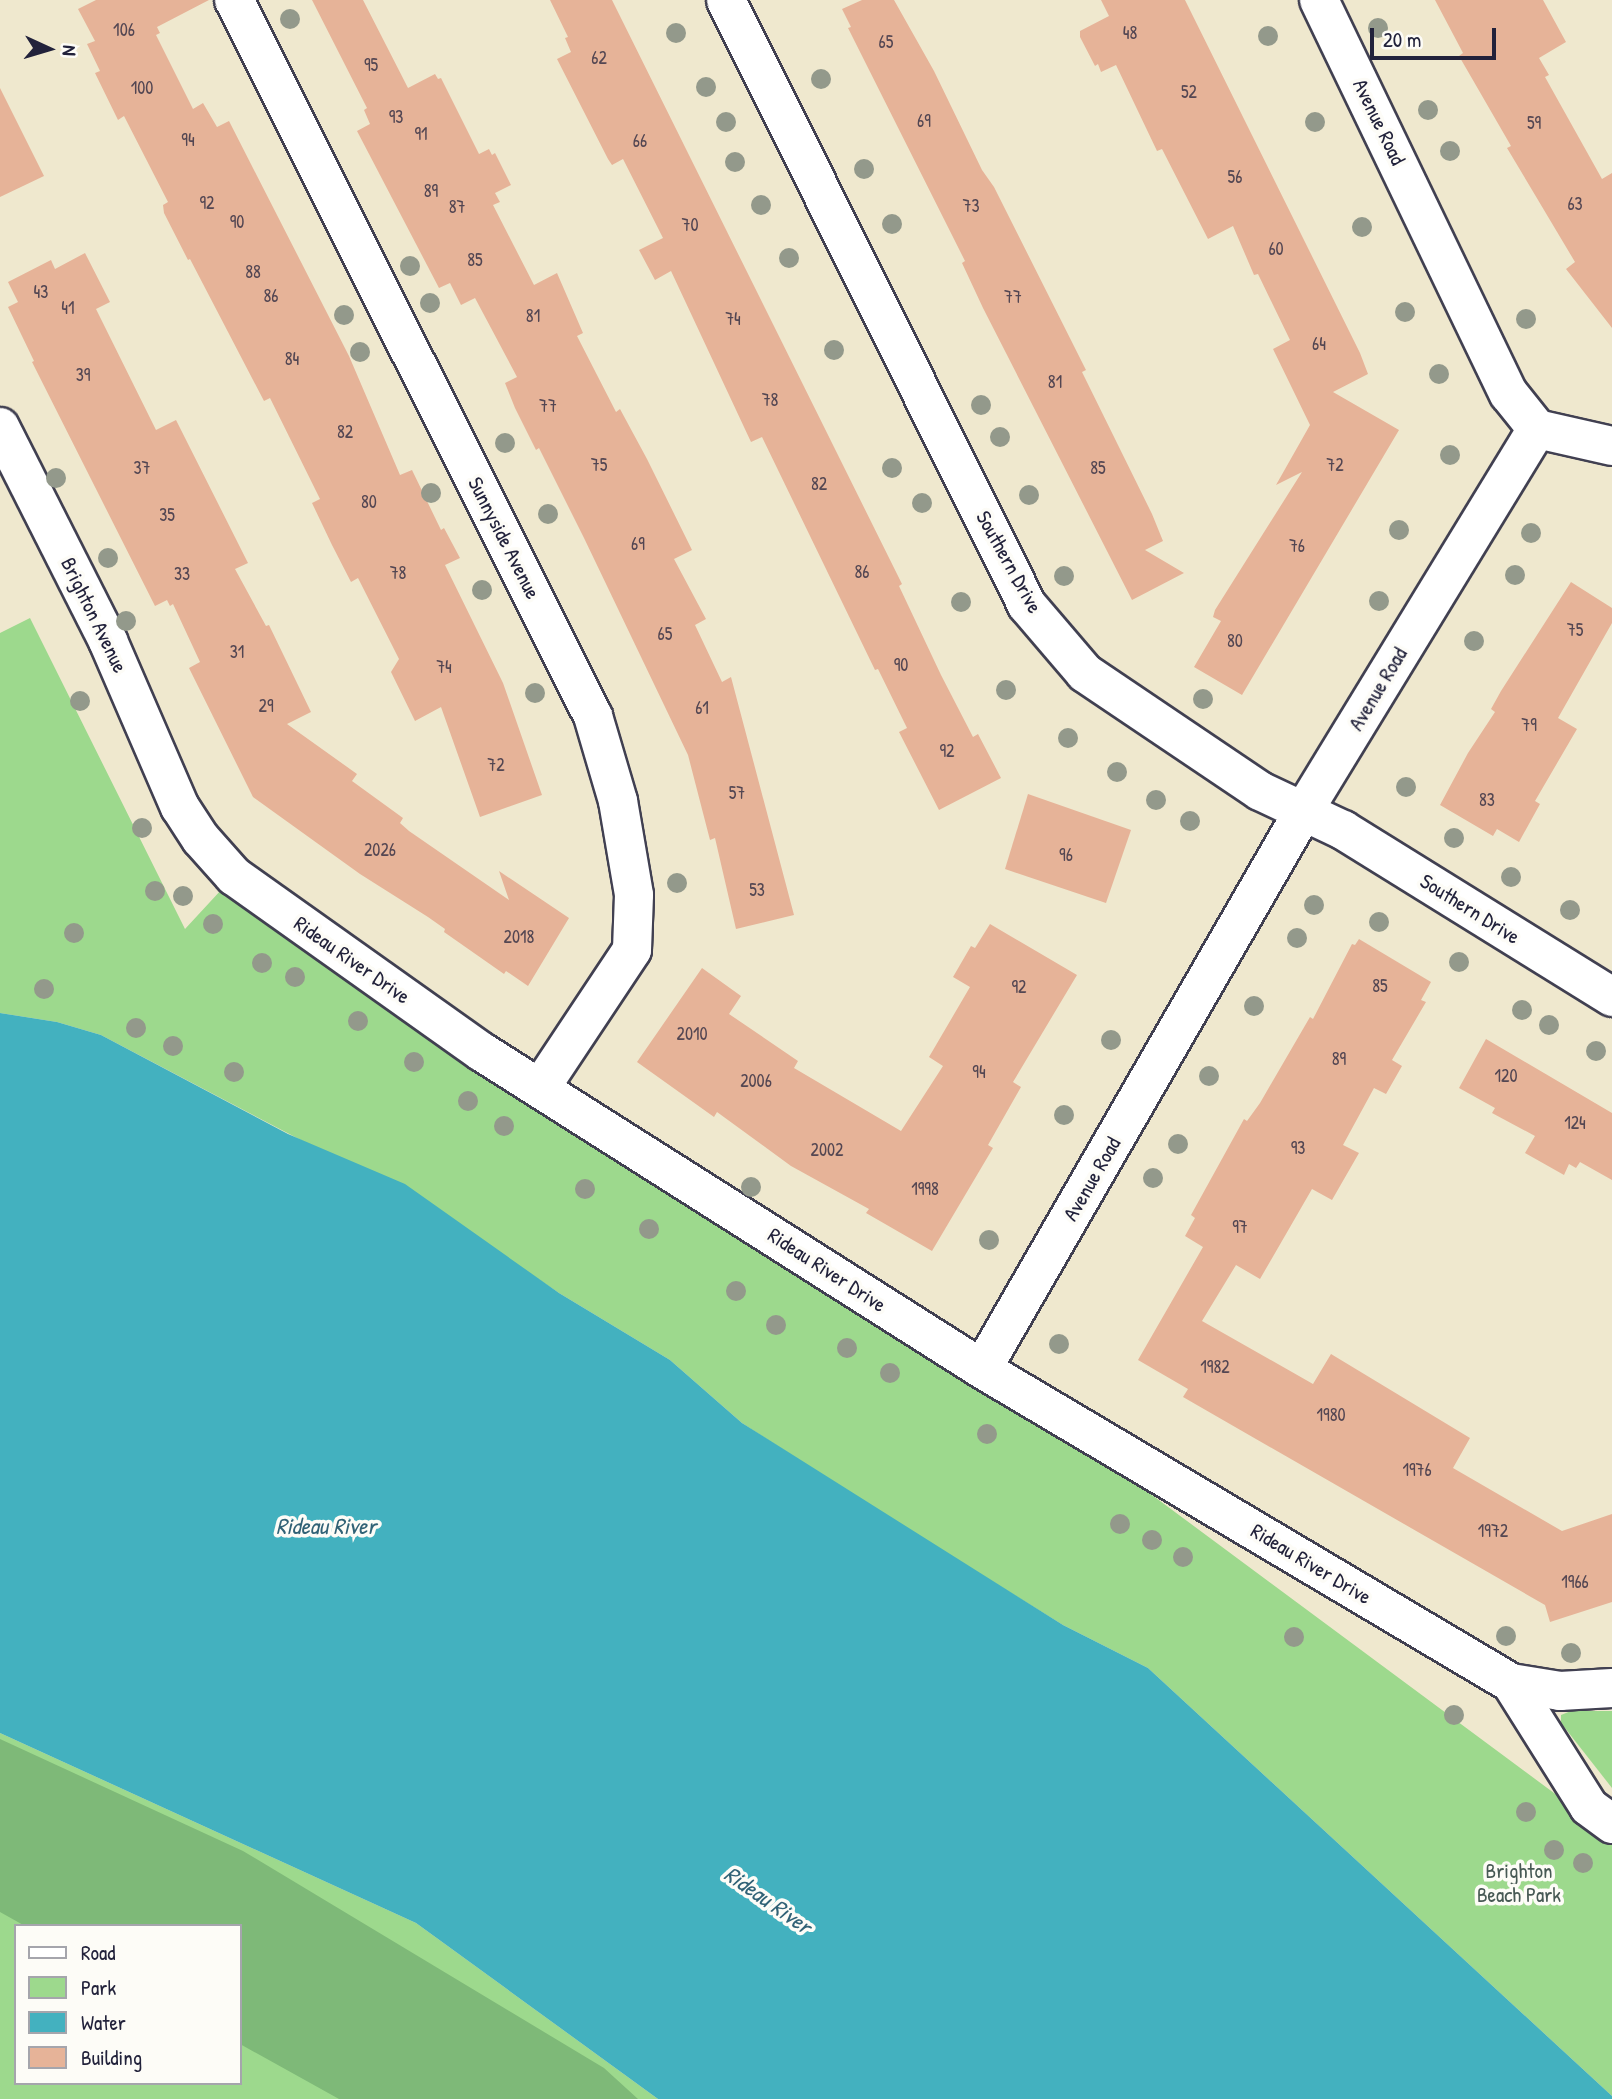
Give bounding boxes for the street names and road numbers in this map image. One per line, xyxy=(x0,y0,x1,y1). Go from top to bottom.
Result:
street label: Avenue Road xyxy=(1347,75,1411,169)
street label: Sunnyside Avenue xyxy=(463,473,545,603)
street label: Southern Drive xyxy=(971,507,1047,617)
street label: Brighton Avenue xyxy=(55,553,133,677)
street label: Avenue Road xyxy=(1343,643,1413,735)
street label: Southern Drive xyxy=(1415,868,1525,950)
street label: Rideau River Drive xyxy=(289,911,415,1009)
street label: Avenue Road xyxy=(1058,1133,1126,1225)
street label: Rideau River Drive xyxy=(763,1222,891,1318)
street label: Rideau River Drive xyxy=(1246,1518,1376,1610)

